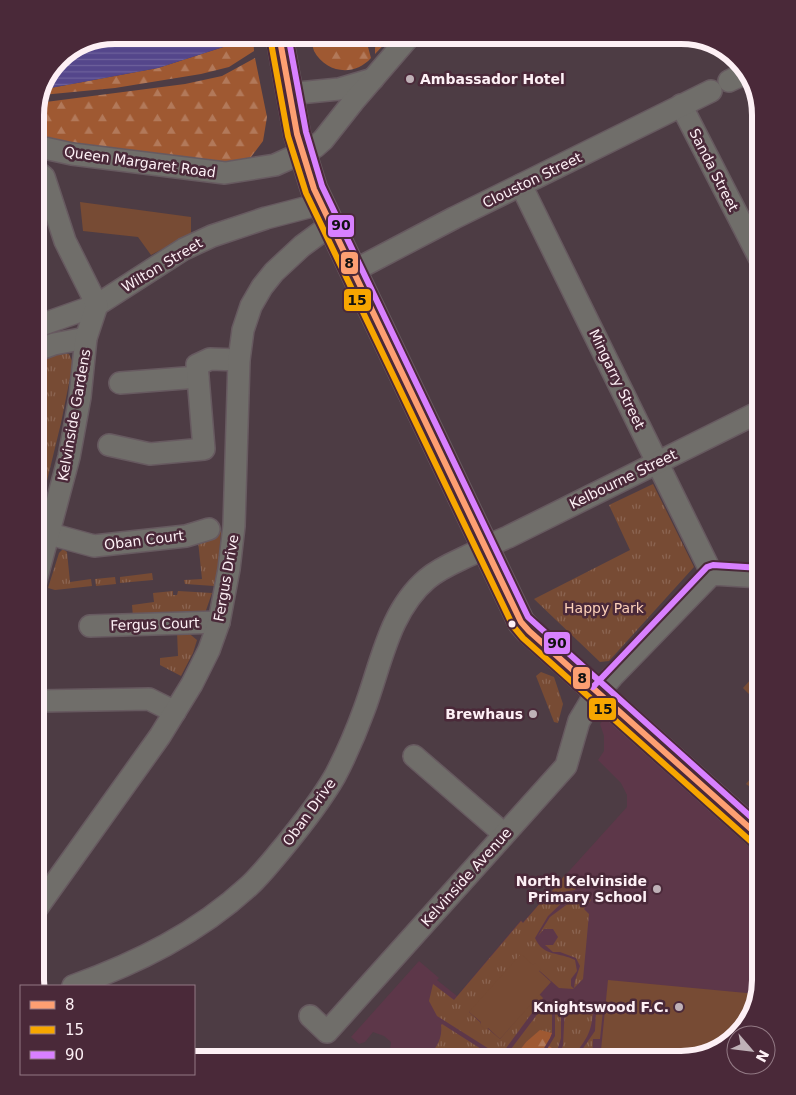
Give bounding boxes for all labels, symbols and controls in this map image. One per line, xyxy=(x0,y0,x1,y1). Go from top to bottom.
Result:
place label: Ambassador Hotel xyxy=(420,71,565,87)
marker: Ambassador Hotel xyxy=(404,73,416,85)
street label: Sanda Street xyxy=(686,126,742,215)
street label: Queen Margaret Road xyxy=(63,143,217,181)
street label: Clouston Street xyxy=(480,149,585,211)
line badge: 90 xyxy=(327,214,355,238)
text: 90 xyxy=(331,217,351,233)
street label: Wilton Street xyxy=(119,234,206,295)
line badge: 8 xyxy=(340,251,359,275)
text: 8 xyxy=(344,255,354,271)
line badge: 15 xyxy=(343,288,372,312)
text: 15 xyxy=(347,292,367,308)
street label: Mingarry Street xyxy=(586,327,648,432)
street label: Kelvinside Gardens xyxy=(55,348,93,482)
street label: Kelbourne Street xyxy=(567,446,680,512)
street label: Oban Court xyxy=(103,527,185,553)
street label: Fergus Drive xyxy=(210,533,242,623)
park label: Happy Park xyxy=(564,600,645,616)
street label: Fergus Court xyxy=(110,614,200,634)
unlabelled marker xyxy=(507,619,517,629)
line badge: 90 xyxy=(543,631,571,655)
text: 90 xyxy=(547,635,567,651)
line badge: 8 xyxy=(572,666,591,690)
text: 8 xyxy=(577,670,587,686)
line badge: 15 xyxy=(588,697,617,721)
text: 15 xyxy=(593,701,613,717)
place label: Brewhaus xyxy=(445,706,523,722)
marker: Brewhaus xyxy=(527,708,539,720)
street label: Oban Drive xyxy=(279,775,339,849)
street label: Kelvinside Avenue xyxy=(418,824,514,930)
place label: North Kelvinside Primary School xyxy=(516,873,647,905)
marker: North Kelvinside Primary School xyxy=(651,883,663,895)
legend xyxy=(20,985,195,1075)
text: 8 xyxy=(65,996,75,1014)
place label: Knightswood F.C. xyxy=(533,999,669,1015)
marker: Knightswood F.C. xyxy=(673,1001,685,1013)
text: 15 xyxy=(65,1021,84,1039)
north arrow xyxy=(726,1025,776,1075)
text: 90 xyxy=(65,1046,84,1064)
text: N xyxy=(753,1047,772,1065)

